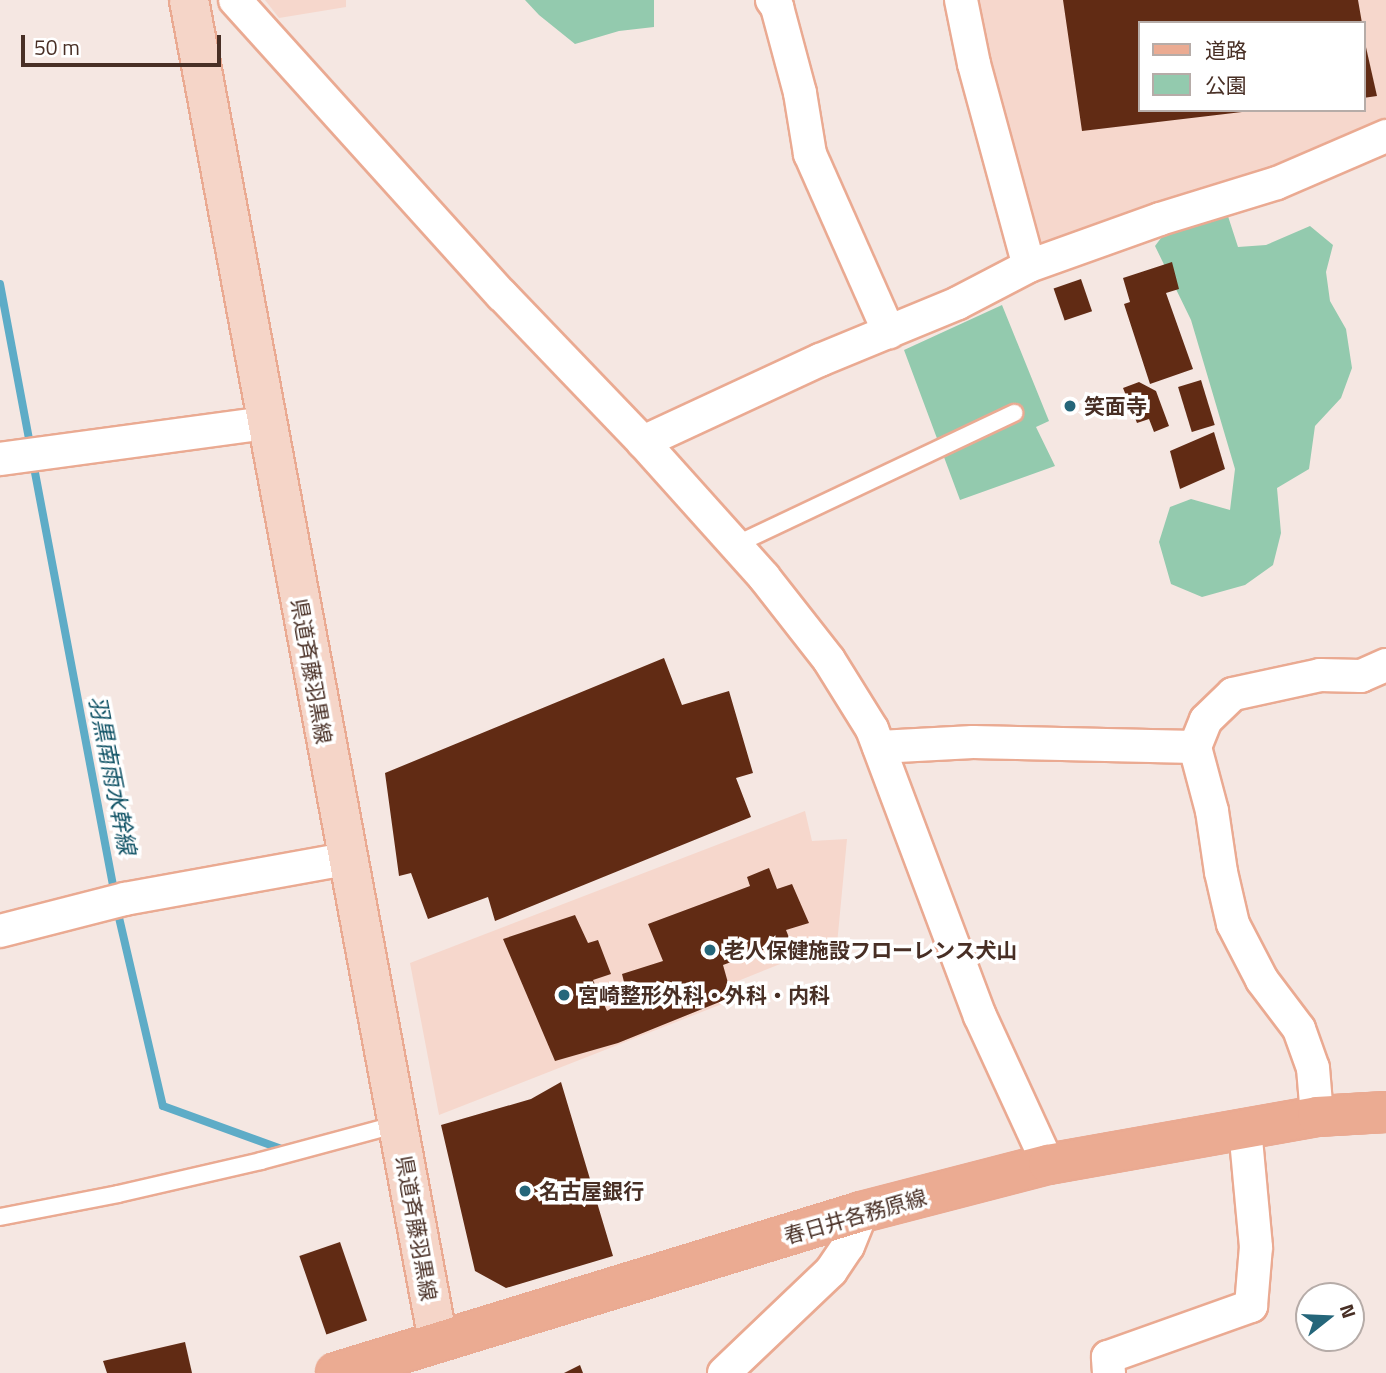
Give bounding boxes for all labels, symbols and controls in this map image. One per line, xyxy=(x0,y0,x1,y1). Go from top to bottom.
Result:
scale bar xyxy=(24,21,224,65)
legend xyxy=(1138,21,1365,112)
text: 50 m xyxy=(34,31,80,63)
text: 道路 xyxy=(1205,34,1247,66)
text: 公園 xyxy=(1205,69,1247,101)
place label: 笑面寺 xyxy=(1084,393,1147,419)
marker: 笑面寺 xyxy=(1062,398,1078,414)
street label: 県道斉藤羽黒線 xyxy=(287,596,337,746)
water label: 羽黒南雨水幹線 xyxy=(83,693,141,857)
place label: 老人保健施設フローレンス犬山 xyxy=(724,937,1018,963)
marker: 老人保健施設フローレンス犬山 xyxy=(702,942,718,958)
place label: 宮崎整形外科・外科・内科 xyxy=(578,982,830,1008)
marker: 宮崎整形外科・外科・内科 xyxy=(556,987,572,1003)
street label: 県道斉藤羽黒線 xyxy=(392,1153,442,1303)
place label: 名古屋銀行 xyxy=(539,1178,644,1204)
marker: 名古屋銀行 xyxy=(517,1183,533,1199)
street label: 春日井各務原線 xyxy=(781,1184,929,1248)
north arrow xyxy=(1295,1282,1365,1352)
text: N xyxy=(1333,1300,1364,1322)

